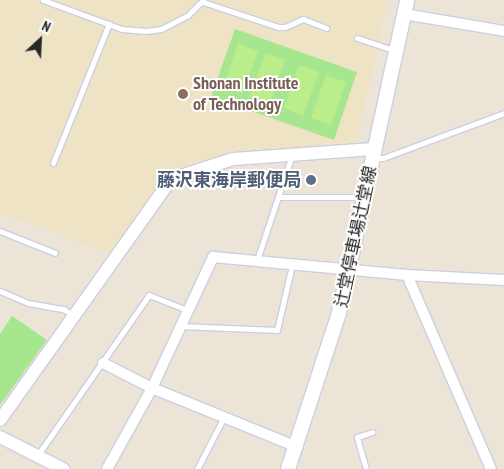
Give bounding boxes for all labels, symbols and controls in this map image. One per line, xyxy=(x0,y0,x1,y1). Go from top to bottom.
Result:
north arrow xyxy=(15,15,65,65)
text: N xyxy=(39,17,54,36)
place label: Shonan Institute of Technology xyxy=(193,73,298,116)
marker: Shonan Institute of Technology xyxy=(177,88,189,100)
street label: 辻堂停車場辻堂線 xyxy=(330,164,382,310)
place label: 藤沢東海岸郵便局 xyxy=(157,169,301,191)
marker: 藤沢東海岸郵便局 xyxy=(305,174,317,186)

